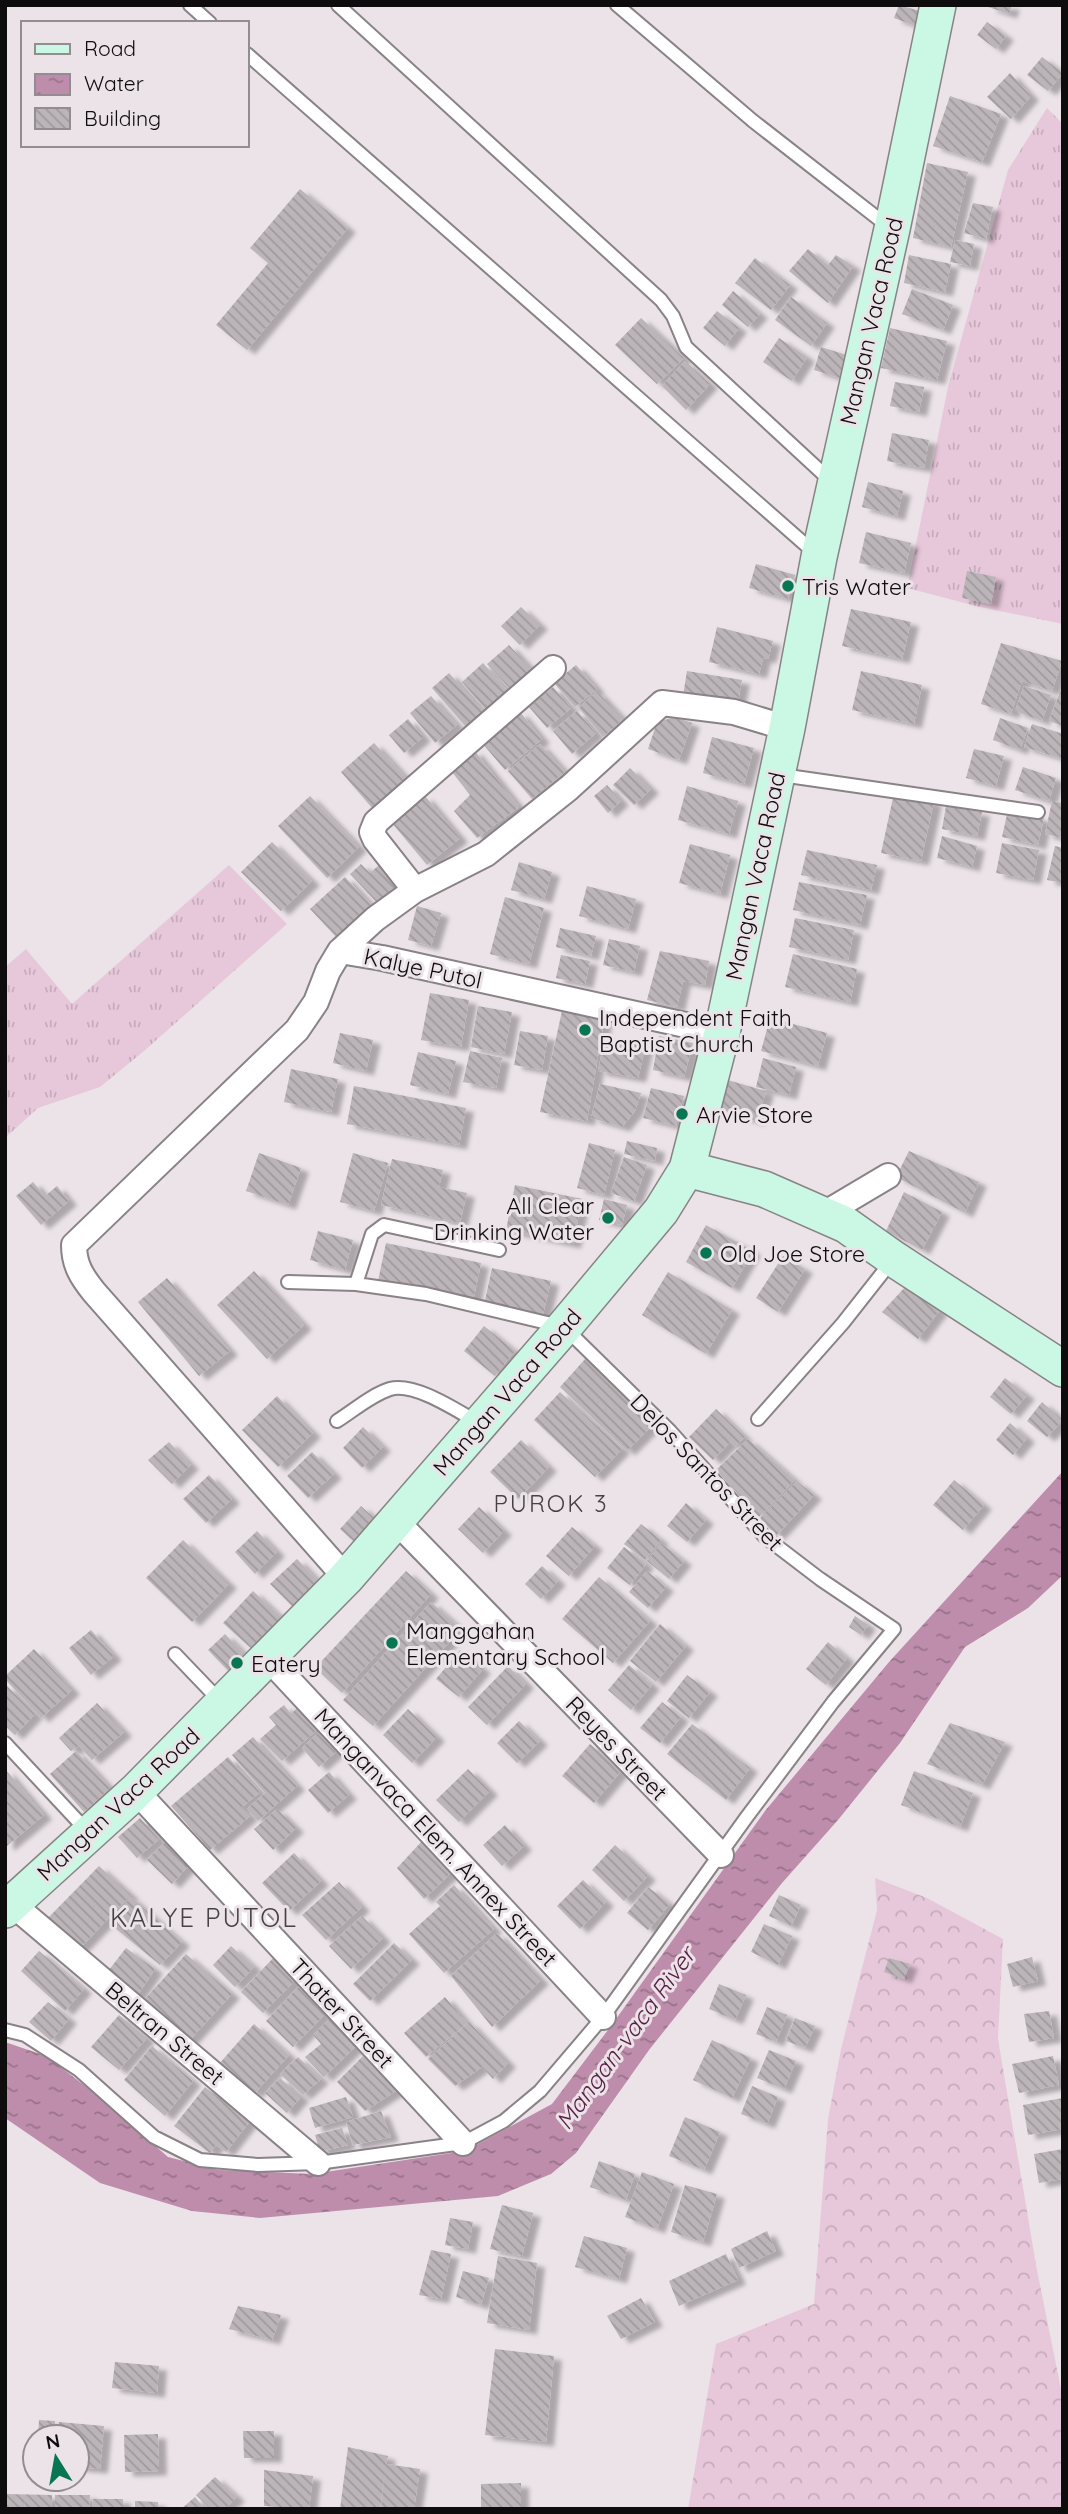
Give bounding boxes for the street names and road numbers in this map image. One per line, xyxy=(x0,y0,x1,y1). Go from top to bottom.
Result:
street label: Mangan Vaca Road xyxy=(833,214,909,428)
street label: Mangan Vaca Road xyxy=(719,769,791,983)
street label: Kalye Putol xyxy=(361,941,485,995)
street label: Mangan Vaca Road xyxy=(426,1302,588,1482)
street label: Delos Santos Street xyxy=(625,1387,790,1557)
street label: Reyes Street xyxy=(560,1690,674,1806)
street label: Manganvaca Elem. Annex Street xyxy=(308,1702,564,1972)
street label: Mangan Vaca Road xyxy=(31,1721,205,1887)
street label: Thater Street xyxy=(284,1952,400,2074)
street label: Beltran Street xyxy=(100,1975,230,2091)

